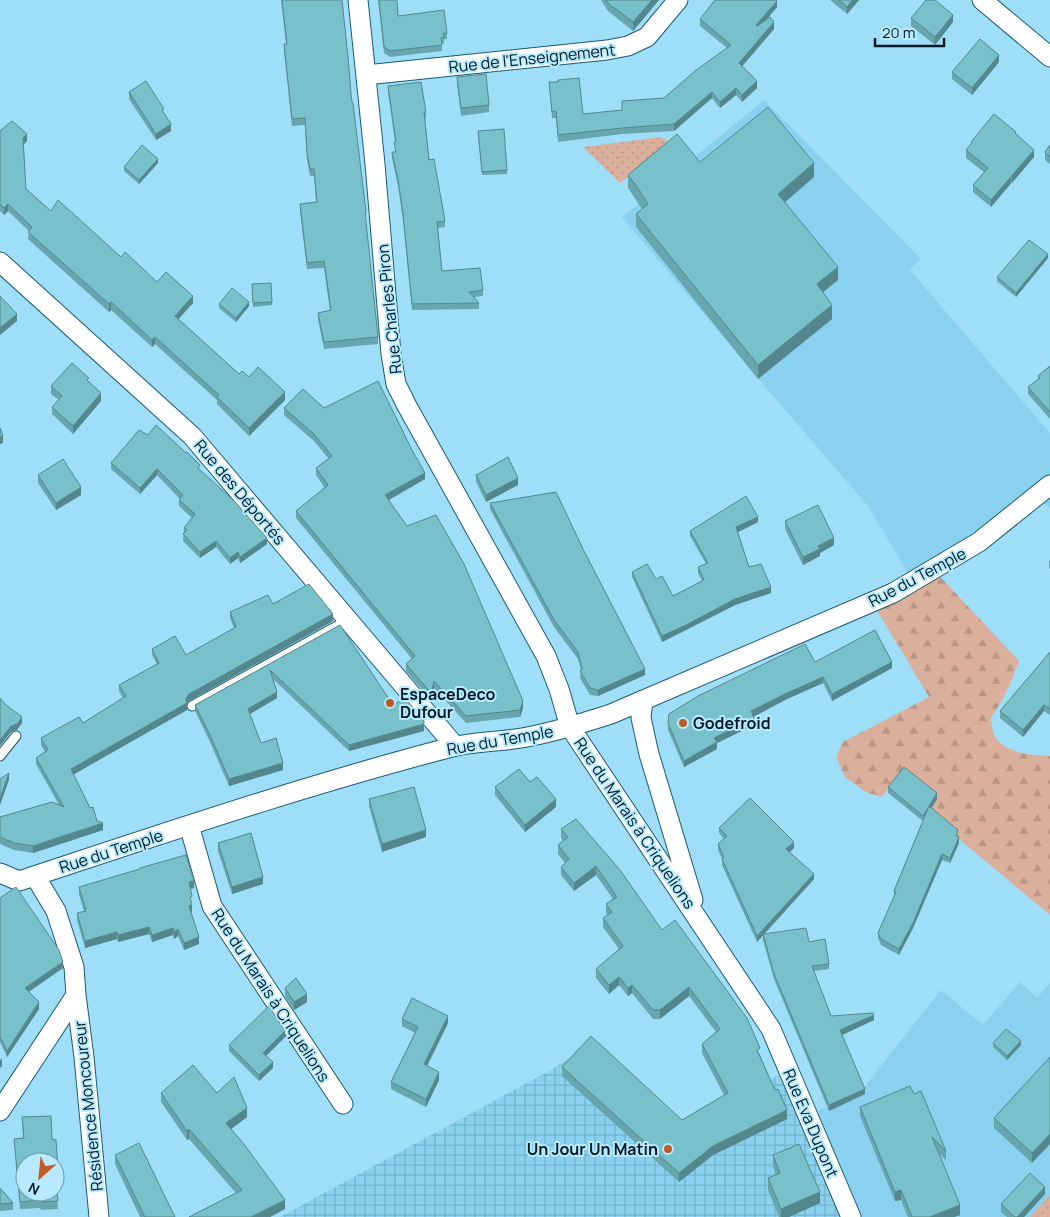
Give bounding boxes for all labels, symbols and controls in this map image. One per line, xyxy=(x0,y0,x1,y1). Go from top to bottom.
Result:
scale bar xyxy=(875,15,944,47)
text: 20 m xyxy=(882,22,915,43)
street label: Rue de l'Enseignement xyxy=(448,38,616,78)
street label: Rue Charles Piron xyxy=(371,243,407,375)
street label: Rue des Déportés xyxy=(189,435,291,549)
street label: Rue du Temple xyxy=(864,542,970,612)
place label: EspaceDeco Dufour xyxy=(400,683,496,723)
marker: EspaceDeco Dufour xyxy=(384,697,396,709)
place label: Godefroid xyxy=(693,712,771,734)
marker: Godefroid xyxy=(677,717,689,729)
street label: Rue du Temple xyxy=(445,720,555,760)
street label: Rue du Marais à Criquelions xyxy=(569,733,701,913)
street label: Rue du Temple xyxy=(56,824,166,878)
street label: Rue du Marais à Criquelions xyxy=(207,904,335,1086)
street label: Résidence Moncoureur xyxy=(68,1020,108,1192)
street label: Rue Eva Dupont xyxy=(778,1065,844,1181)
place label: Un Jour Un Matin xyxy=(527,1138,658,1160)
marker: Un Jour Un Matin xyxy=(662,1143,674,1155)
north arrow xyxy=(15,1152,65,1202)
text: N xyxy=(25,1178,43,1200)

